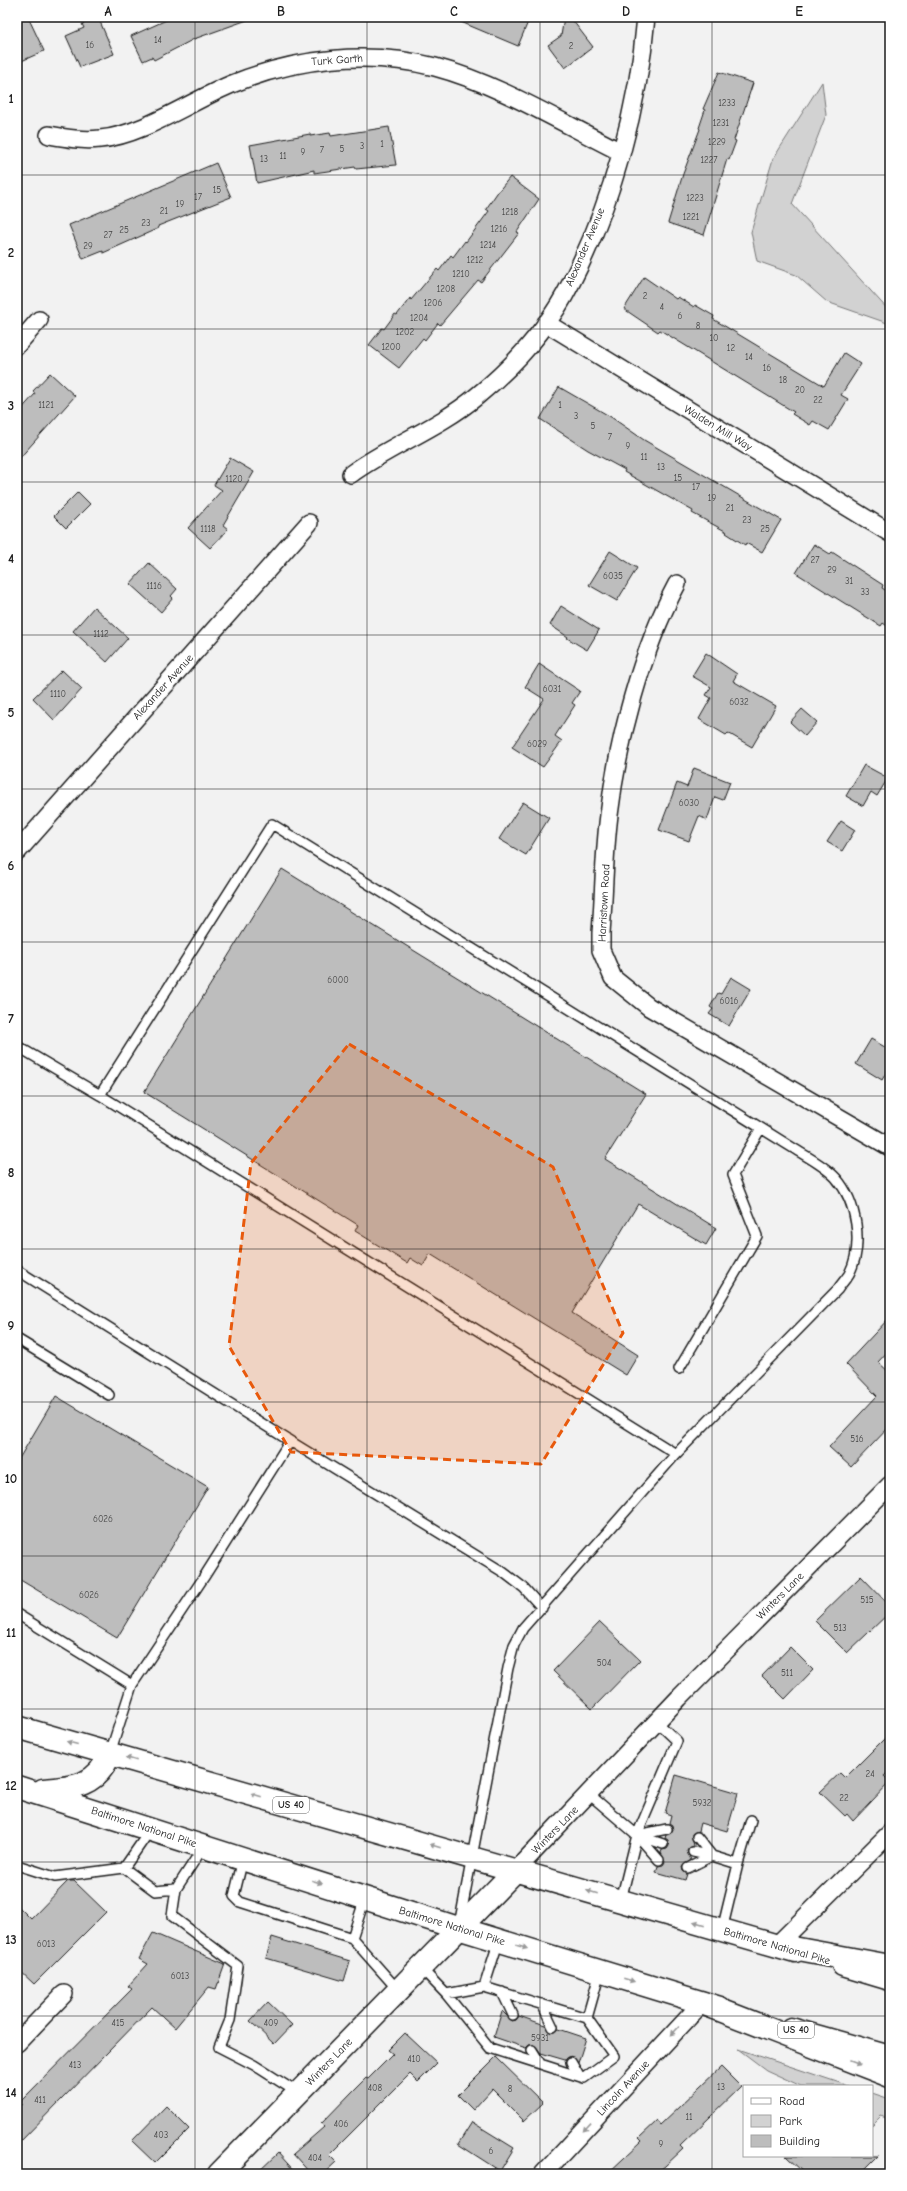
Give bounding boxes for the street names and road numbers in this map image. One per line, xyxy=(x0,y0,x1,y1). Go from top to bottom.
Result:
street label: Turk Garth xyxy=(311,52,363,68)
street label: Alexander Avenue xyxy=(563,205,608,288)
street label: Walden Mill Way xyxy=(681,402,755,454)
street label: Alexander Avenue xyxy=(130,651,196,723)
street label: Harristown Road xyxy=(595,864,613,942)
street label: Winters Lane xyxy=(754,1569,807,1622)
road number: US 40 xyxy=(273,1797,309,1813)
street label: Winters Lane xyxy=(529,1803,581,1857)
street label: Baltimore National Pike xyxy=(90,1804,199,1850)
street label: Baltimore National Pike xyxy=(397,1904,507,1948)
street label: Baltimore National Pike xyxy=(722,1925,832,1968)
road number: US 40 xyxy=(778,2022,814,2038)
street label: Winters Lane xyxy=(303,2035,355,2089)
street label: Lincoln Avenue xyxy=(594,2057,652,2118)

